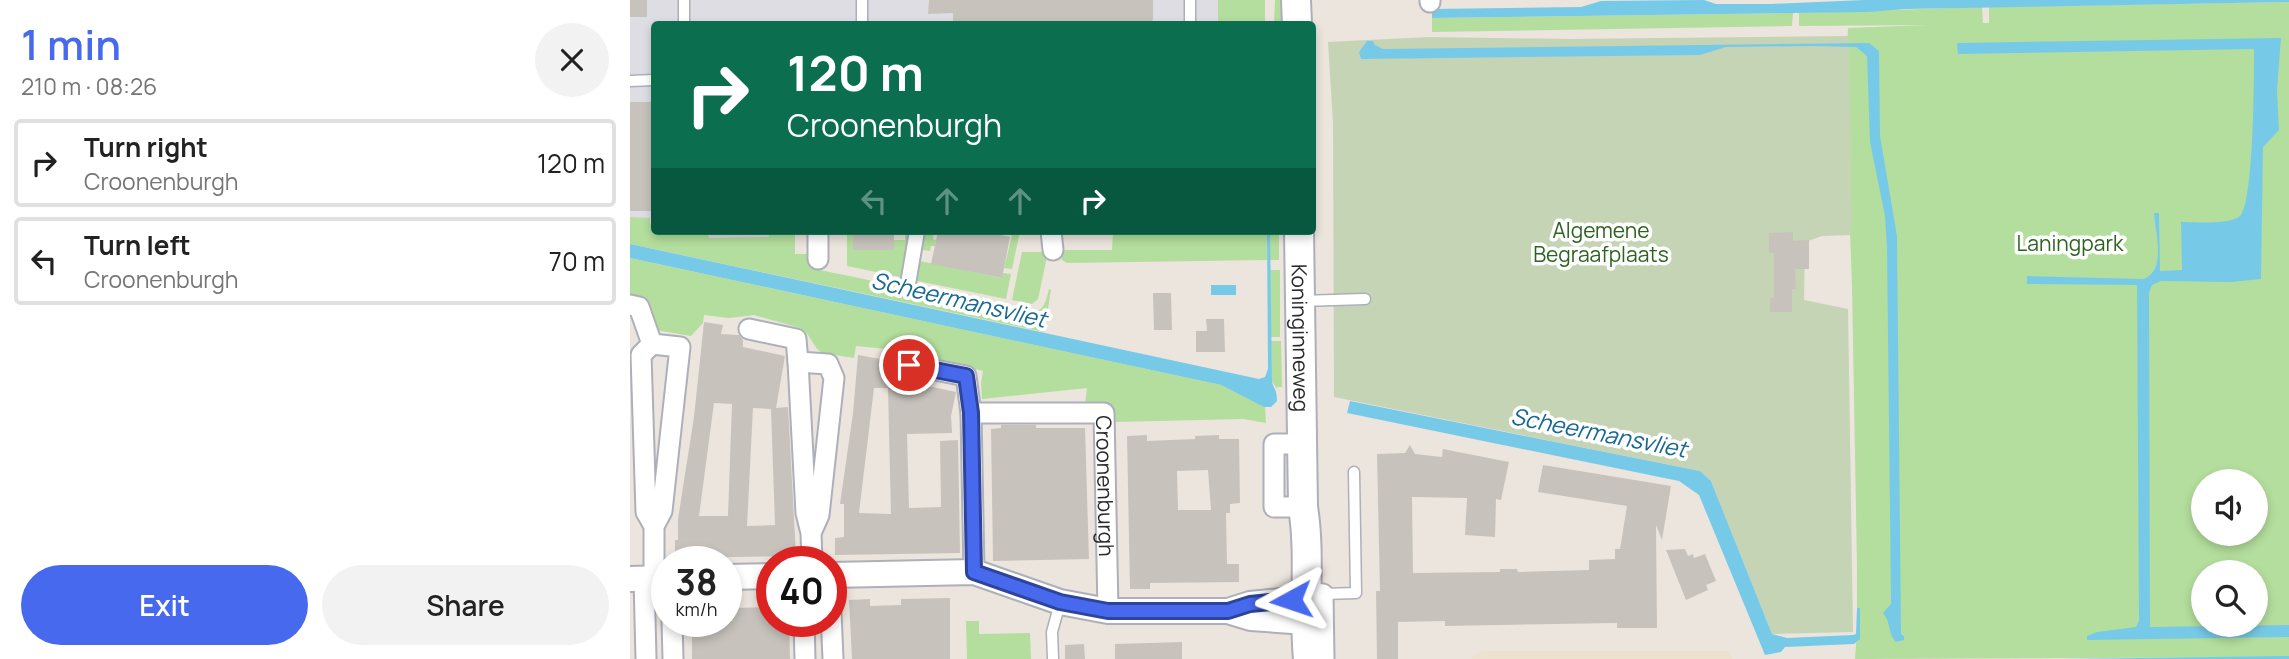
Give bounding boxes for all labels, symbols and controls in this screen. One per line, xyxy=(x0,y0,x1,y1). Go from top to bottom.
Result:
text: 1 min xyxy=(21,15,121,73)
button: close xyxy=(535,23,609,97)
text: 120 m xyxy=(787,39,924,106)
icon: right xyxy=(672,49,763,140)
text: 210 m · 08:26 xyxy=(21,70,157,102)
text: Croonenburgh xyxy=(787,103,1002,147)
text: Turn right xyxy=(84,129,208,165)
icon: right xyxy=(25,144,63,182)
text: 120 m xyxy=(537,145,605,181)
text: Croonenburgh xyxy=(84,165,238,197)
icon: left xyxy=(855,182,893,220)
icon: ahead xyxy=(928,182,966,220)
icon: ahead xyxy=(1001,182,1039,220)
icon: right xyxy=(1074,182,1112,220)
park label: Algemene Begraafplaats xyxy=(1533,216,1669,268)
text: Turn left xyxy=(84,227,191,263)
park label: Laningpark xyxy=(2017,229,2124,257)
icon: left xyxy=(25,242,63,280)
text: 70 m xyxy=(549,243,605,279)
text: Croonenburgh xyxy=(84,263,238,295)
water label: Scheermansvliet xyxy=(868,263,1052,335)
street label: Koninginneweg xyxy=(1285,264,1316,412)
pin xyxy=(879,335,939,395)
icon: arrive xyxy=(890,346,928,384)
water label: Scheermansvliet xyxy=(1508,399,1692,465)
street label: Croonenburgh xyxy=(1090,415,1121,557)
map controls xyxy=(2191,469,2268,637)
button: sound xyxy=(2191,469,2268,546)
speed limit sign: 40 xyxy=(756,546,847,637)
text: 38 xyxy=(676,558,717,606)
button: search xyxy=(2191,560,2268,637)
position arrow xyxy=(1254,563,1328,637)
button: Exit xyxy=(21,565,308,645)
button: Share xyxy=(322,565,609,645)
text: km/h xyxy=(676,597,717,621)

